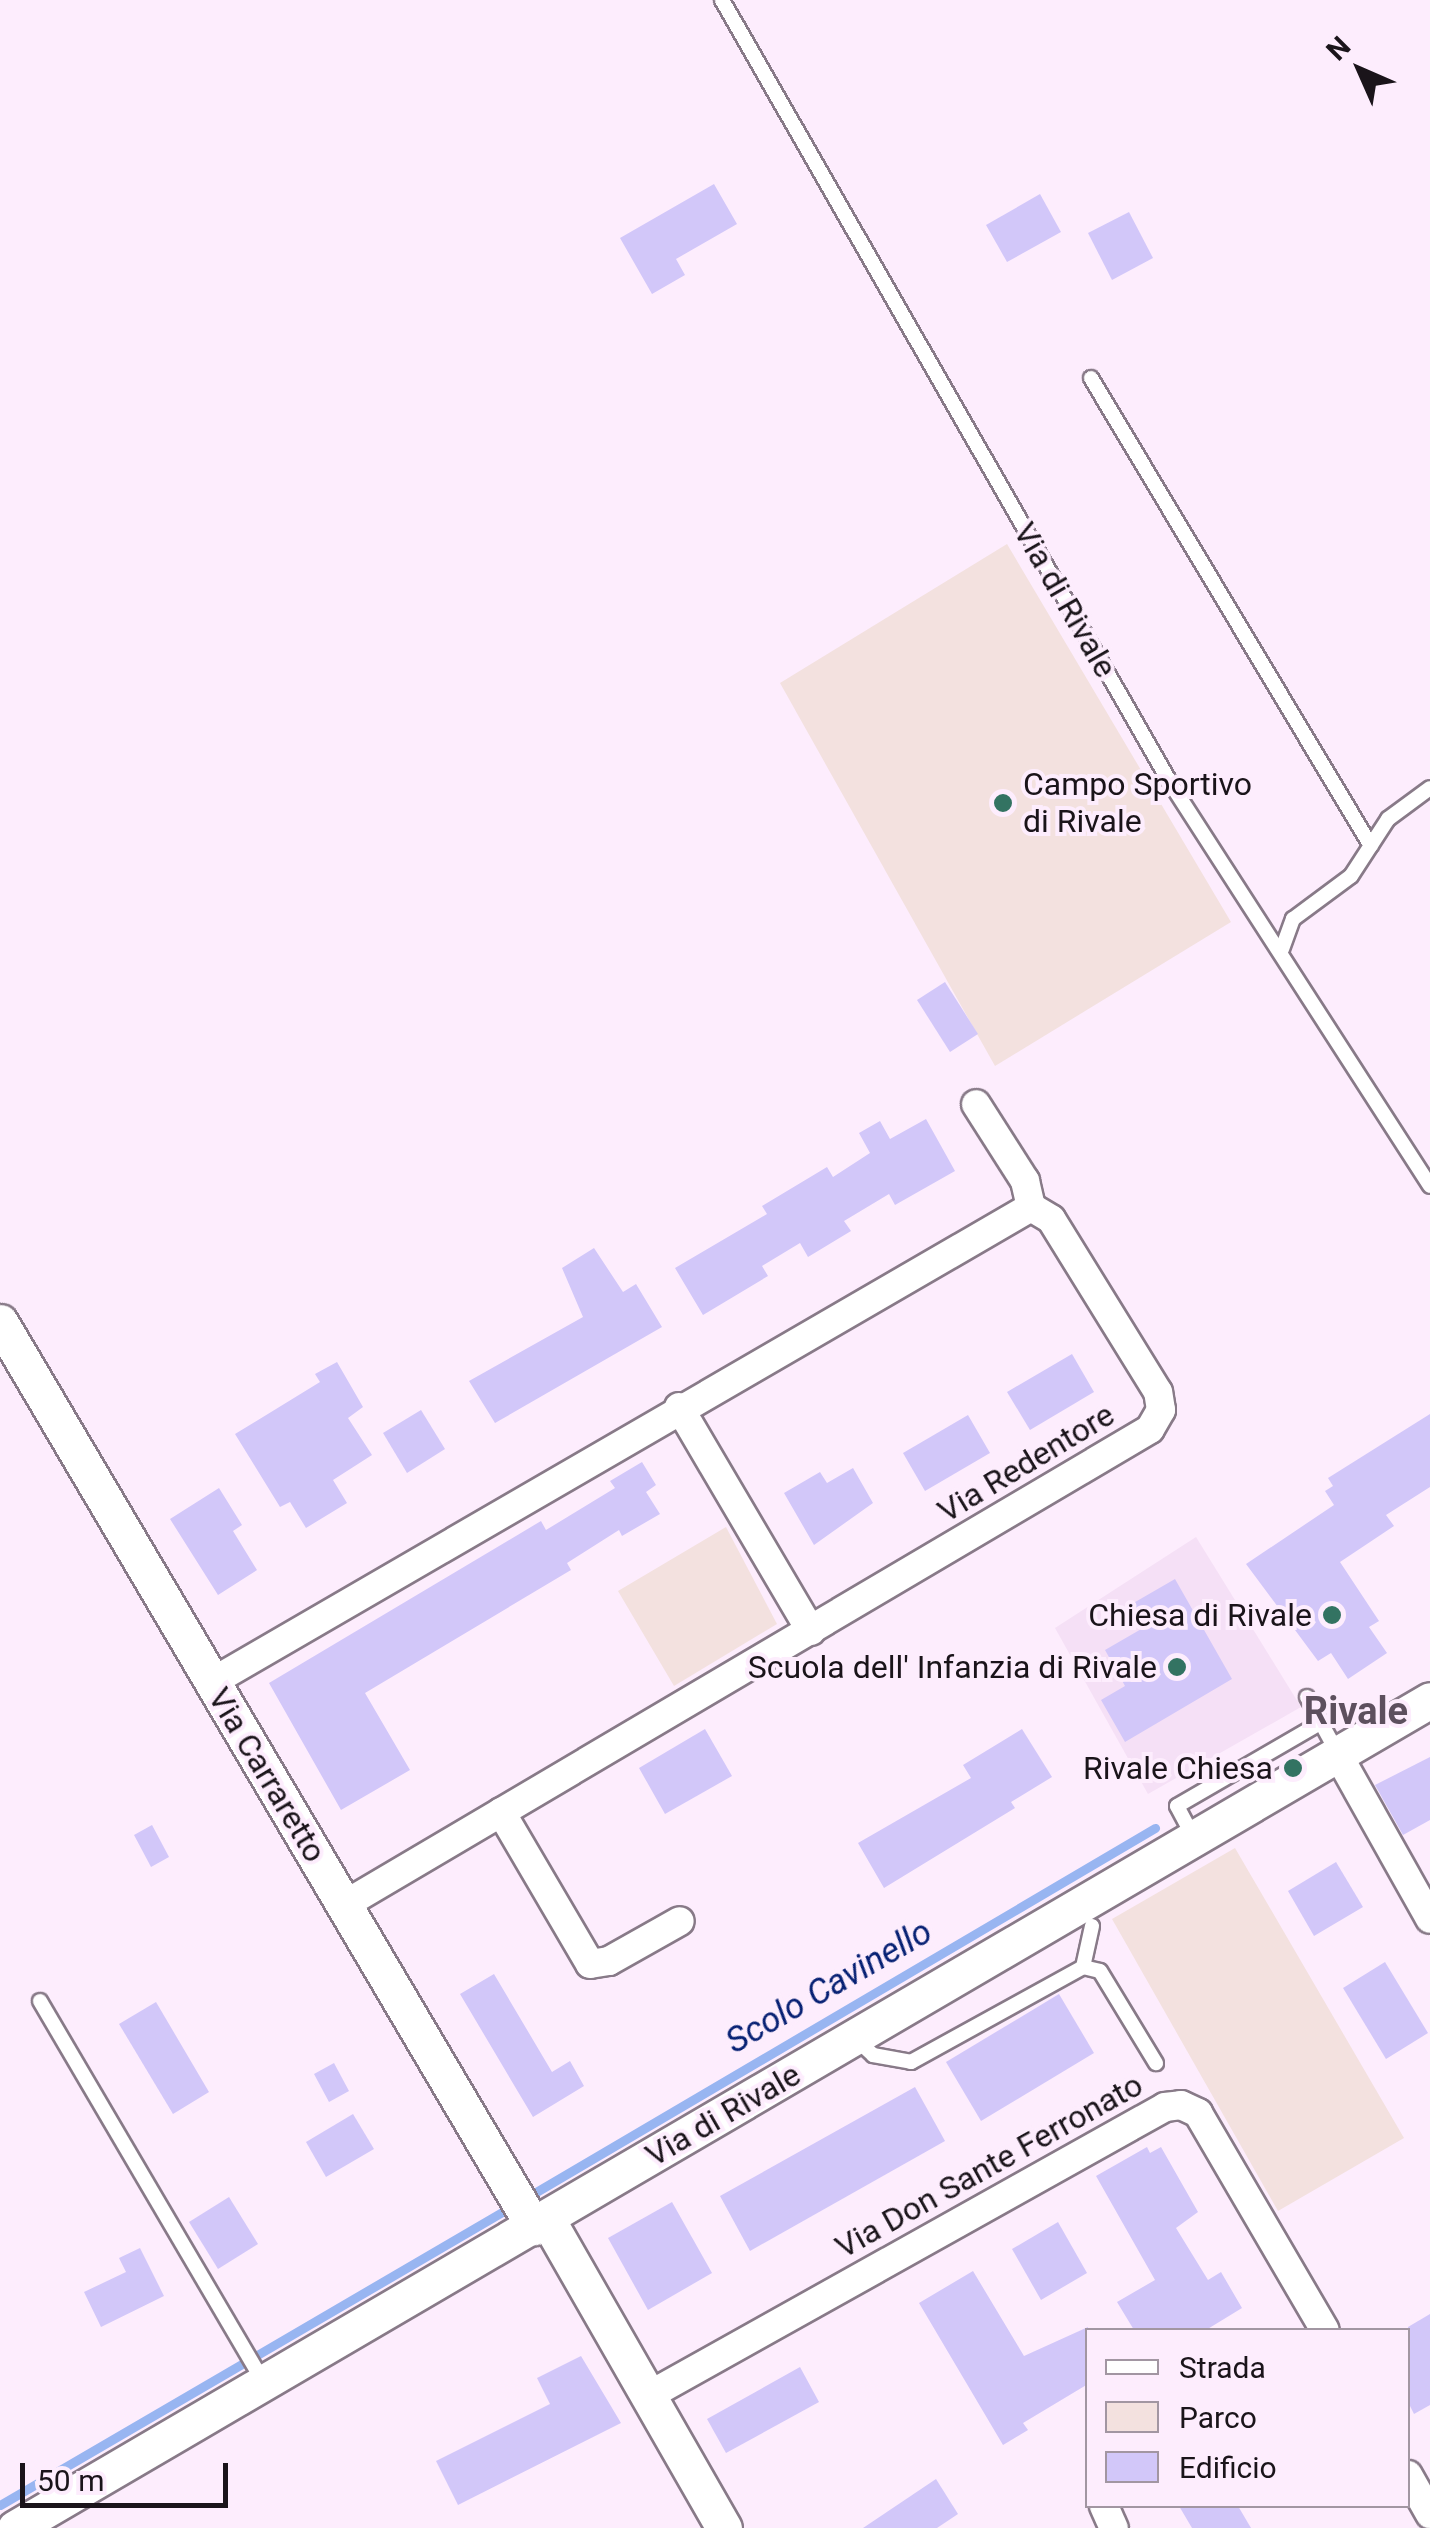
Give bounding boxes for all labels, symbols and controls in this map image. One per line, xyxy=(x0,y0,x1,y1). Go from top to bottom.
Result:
north arrow xyxy=(1310,20,1410,120)
text: N xyxy=(1320,30,1357,67)
street label: Via di Rivale xyxy=(1005,516,1125,684)
place label: Campo Sportivo di Rivale xyxy=(1023,766,1252,841)
marker: Campo Sportivo di Rivale xyxy=(992,792,1014,814)
street label: Via Redentore xyxy=(931,1395,1121,1531)
place label: Chiesa di Rivale xyxy=(1088,1596,1312,1634)
marker: Chiesa di Rivale xyxy=(1321,1604,1343,1626)
place label: Scuola dell' Infanzia di Rivale xyxy=(748,1648,1157,1686)
marker: Scuola dell' Infanzia di Rivale xyxy=(1166,1656,1188,1678)
street label: Via Carraretto xyxy=(200,1681,334,1869)
district label: Rivale xyxy=(1304,1689,1408,1735)
place label: Rivale Chiesa xyxy=(1083,1749,1273,1787)
marker: Rivale Chiesa xyxy=(1282,1757,1304,1779)
water label: Scolo Cavinello xyxy=(718,1911,940,2063)
street label: Via di Rivale xyxy=(639,2055,807,2175)
street label: Via Don Sante Ferronato xyxy=(829,2066,1149,2266)
legend xyxy=(1085,2328,1410,2508)
text: Strada xyxy=(1179,2350,1266,2385)
text: Parco xyxy=(1179,2400,1257,2435)
scale bar xyxy=(25,2443,232,2505)
text: Edificio xyxy=(1179,2450,1277,2485)
text: 50 m xyxy=(37,2463,104,2498)

